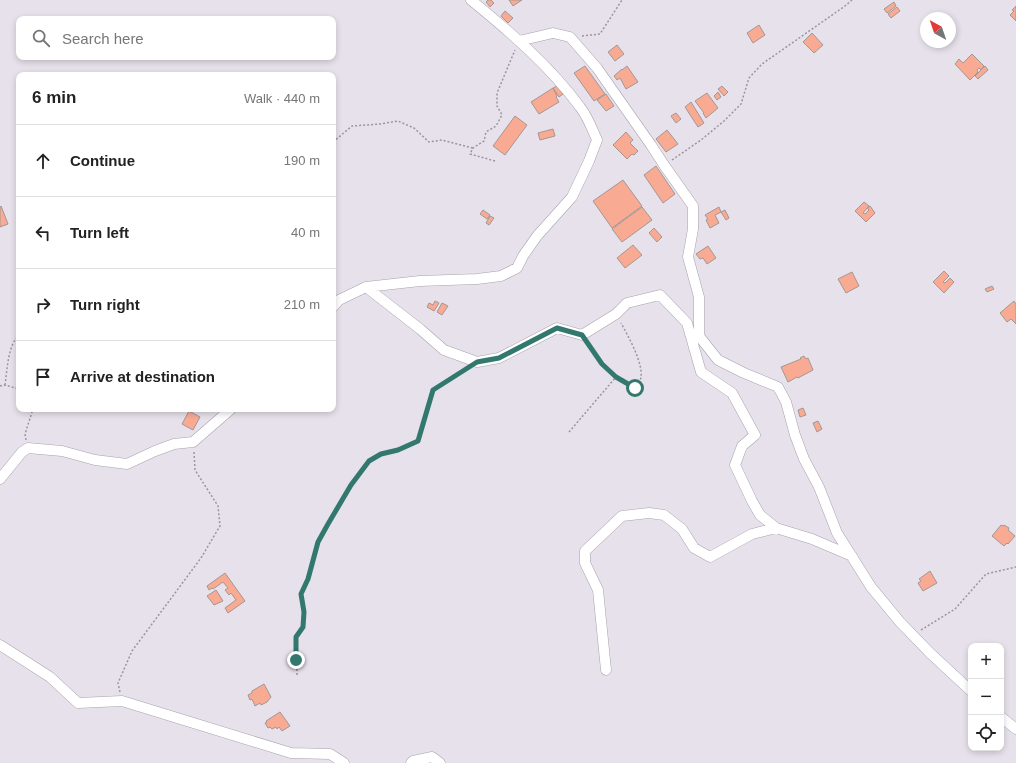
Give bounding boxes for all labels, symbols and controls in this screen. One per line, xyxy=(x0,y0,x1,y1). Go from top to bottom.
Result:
north arrow xyxy=(920,12,956,48)
search box xyxy=(16,16,336,60)
icon: search xyxy=(30,27,52,49)
text: Search here xyxy=(62,30,144,47)
text: 6 min xyxy=(32,88,76,107)
text: Walk · 440 m xyxy=(244,91,320,106)
icon: ahead xyxy=(32,150,54,172)
text: Continue xyxy=(70,152,135,169)
text: 190 m xyxy=(284,153,320,168)
icon: left xyxy=(32,222,54,244)
text: Turn left xyxy=(70,224,129,241)
text: 40 m xyxy=(291,225,320,240)
icon: right xyxy=(32,294,54,316)
text: Turn right xyxy=(70,296,140,313)
text: 210 m xyxy=(284,297,320,312)
icon: arrive xyxy=(32,366,54,388)
text: Arrive at destination xyxy=(70,368,215,385)
route start xyxy=(626,379,644,397)
map controls xyxy=(968,643,1004,751)
button: + xyxy=(968,643,1004,679)
route end xyxy=(287,651,305,669)
button: − xyxy=(968,679,1004,715)
button: locate xyxy=(968,715,1004,751)

